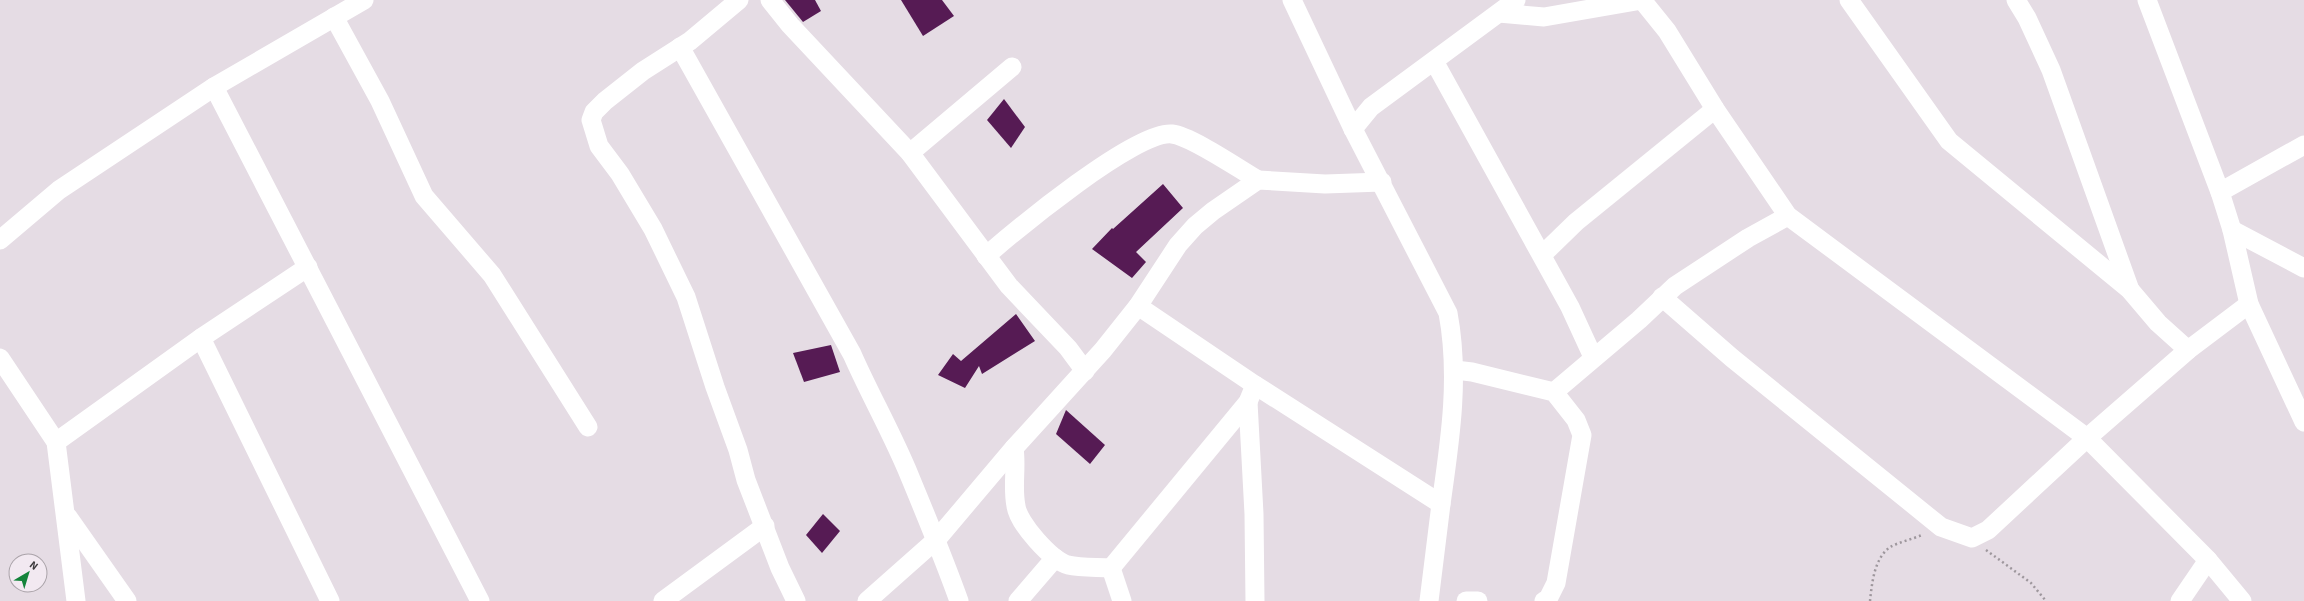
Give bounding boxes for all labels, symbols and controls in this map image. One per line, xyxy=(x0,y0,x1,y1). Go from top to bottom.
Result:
north arrow xyxy=(8,553,48,593)
text: N xyxy=(26,557,41,574)

